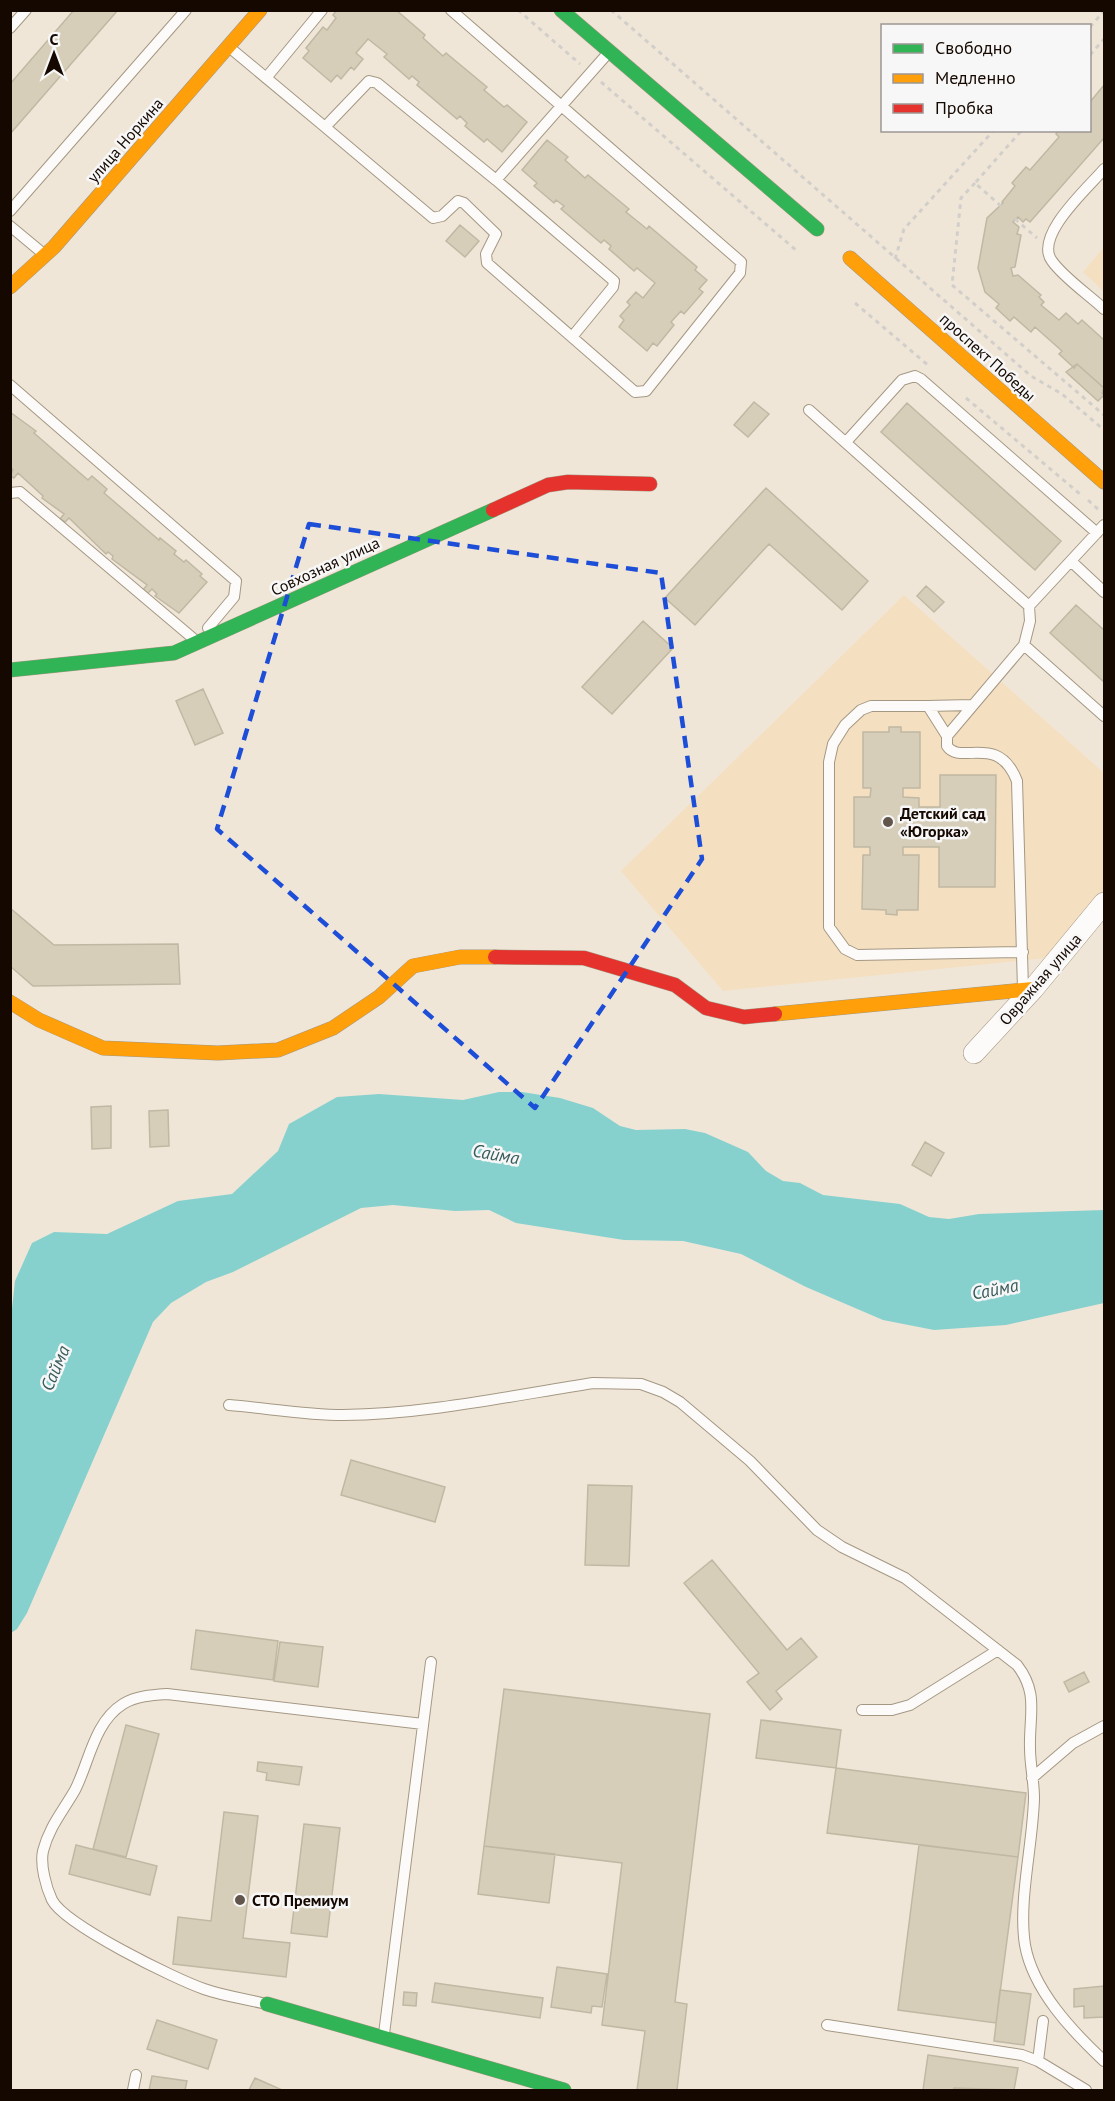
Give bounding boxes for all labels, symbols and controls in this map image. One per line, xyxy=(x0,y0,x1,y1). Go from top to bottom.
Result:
north arrow xyxy=(24,24,84,84)
legend xyxy=(881,24,1091,132)
text: С xyxy=(50,29,59,49)
text: Свободно xyxy=(935,36,1012,59)
text: Медленно xyxy=(935,66,1016,89)
street label: улица Норкина xyxy=(83,93,167,187)
text: Пробка xyxy=(935,96,993,119)
street label: проспект Победы xyxy=(936,309,1040,405)
street label: Совхозная улица xyxy=(267,532,383,600)
place label: Детский сад «Югорка» xyxy=(900,803,986,841)
marker: Детский сад «Югорка» xyxy=(881,815,895,829)
street label: Овражная улица xyxy=(995,929,1085,1029)
water label: Сайма xyxy=(471,1139,521,1169)
water label: Сайма xyxy=(970,1273,1020,1305)
water label: Сайма xyxy=(35,1342,75,1394)
place label: СТО Премиум xyxy=(252,1890,349,1910)
marker: СТО Премиум xyxy=(233,1893,247,1907)

